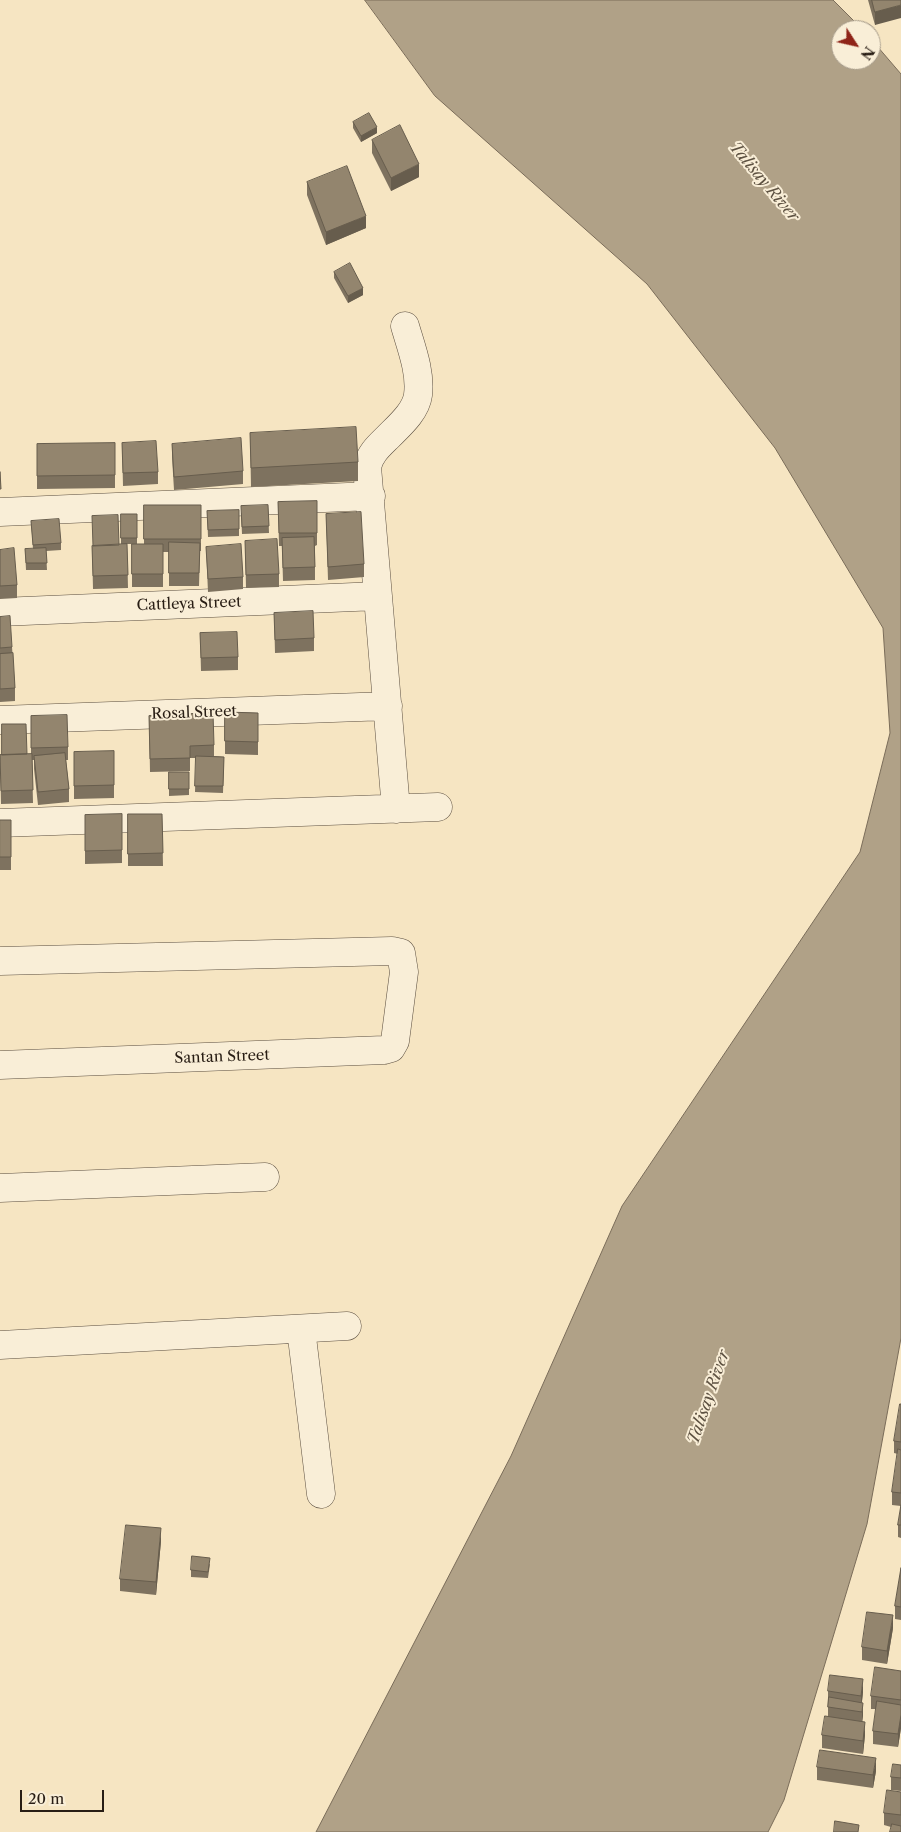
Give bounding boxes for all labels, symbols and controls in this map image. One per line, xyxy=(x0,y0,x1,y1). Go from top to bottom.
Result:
north arrow xyxy=(831,20,881,70)
text: N xyxy=(857,43,878,63)
water label: Talisay River xyxy=(725,138,803,226)
street label: Cattleya Street xyxy=(136,593,242,615)
street label: Rosal Street xyxy=(151,703,237,723)
street label: Santan Street xyxy=(174,1046,270,1068)
water label: Talisay River xyxy=(684,1347,734,1447)
scale bar xyxy=(22,1780,106,1812)
text: 20 m xyxy=(28,1789,64,1808)

